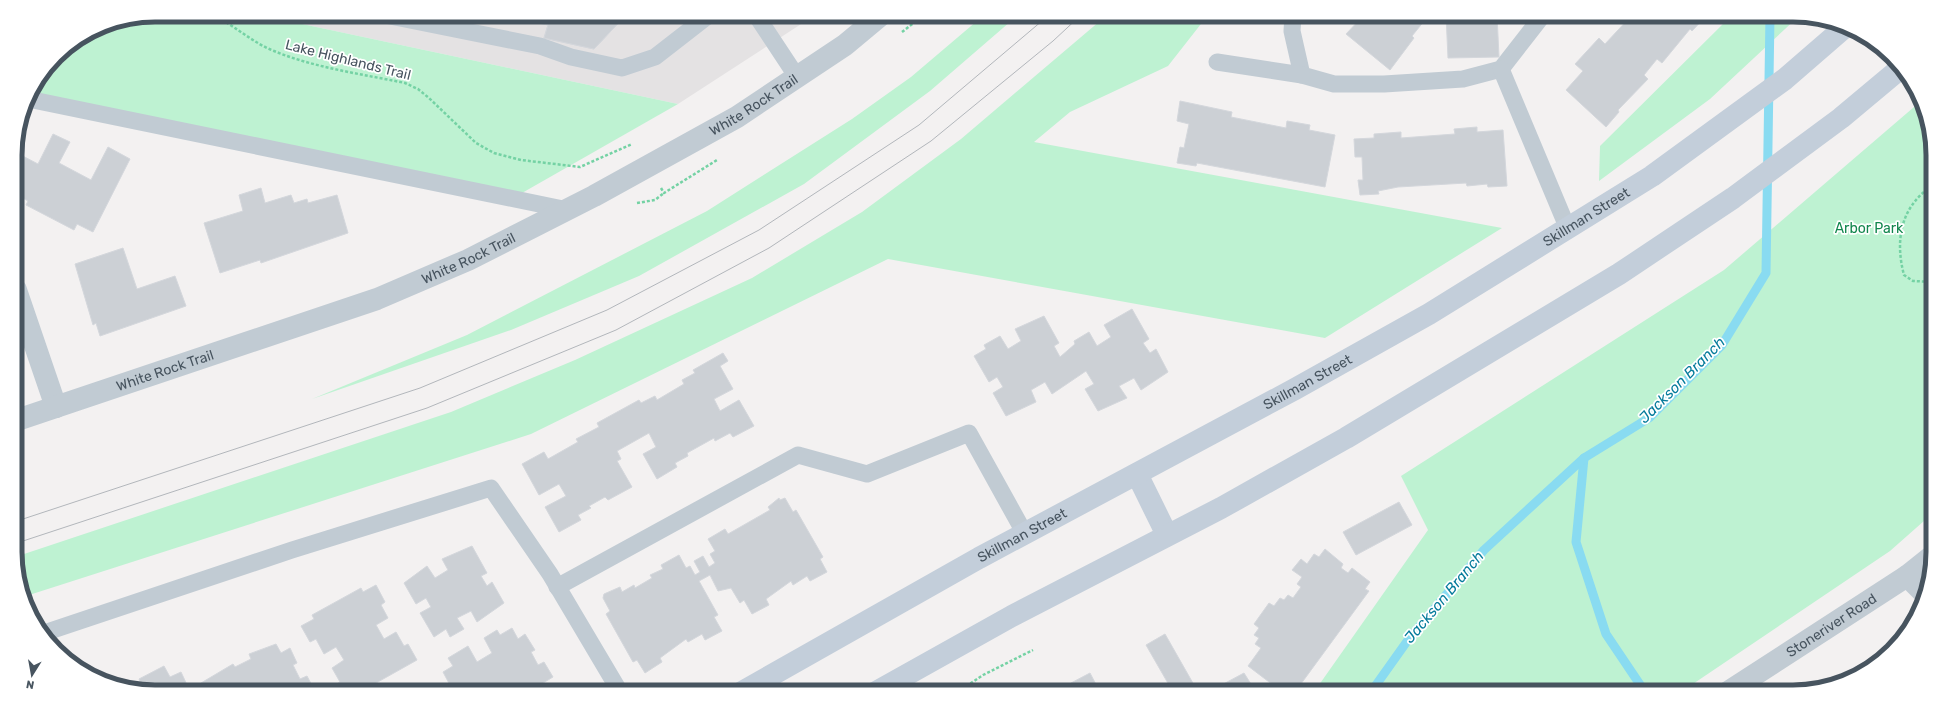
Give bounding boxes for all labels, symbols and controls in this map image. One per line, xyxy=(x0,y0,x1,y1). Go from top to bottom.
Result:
street label: Lake Highlands Trail xyxy=(283,36,413,84)
street label: White Rock Trail xyxy=(706,70,801,139)
street label: Skillman Street xyxy=(1540,183,1633,250)
park label: Arbor Park xyxy=(1835,220,1904,237)
street label: White Rock Trail xyxy=(419,229,518,287)
water label: Jackson Branch xyxy=(1635,333,1729,427)
street label: White Rock Trail xyxy=(114,346,216,395)
street label: Skillman Street xyxy=(1260,350,1355,413)
street label: Skillman Street xyxy=(974,504,1070,566)
water label: Jackson Branch xyxy=(1400,547,1488,647)
street label: Stoneriver Road xyxy=(1783,590,1880,661)
north arrow xyxy=(12,655,52,695)
text: N xyxy=(25,677,35,691)

